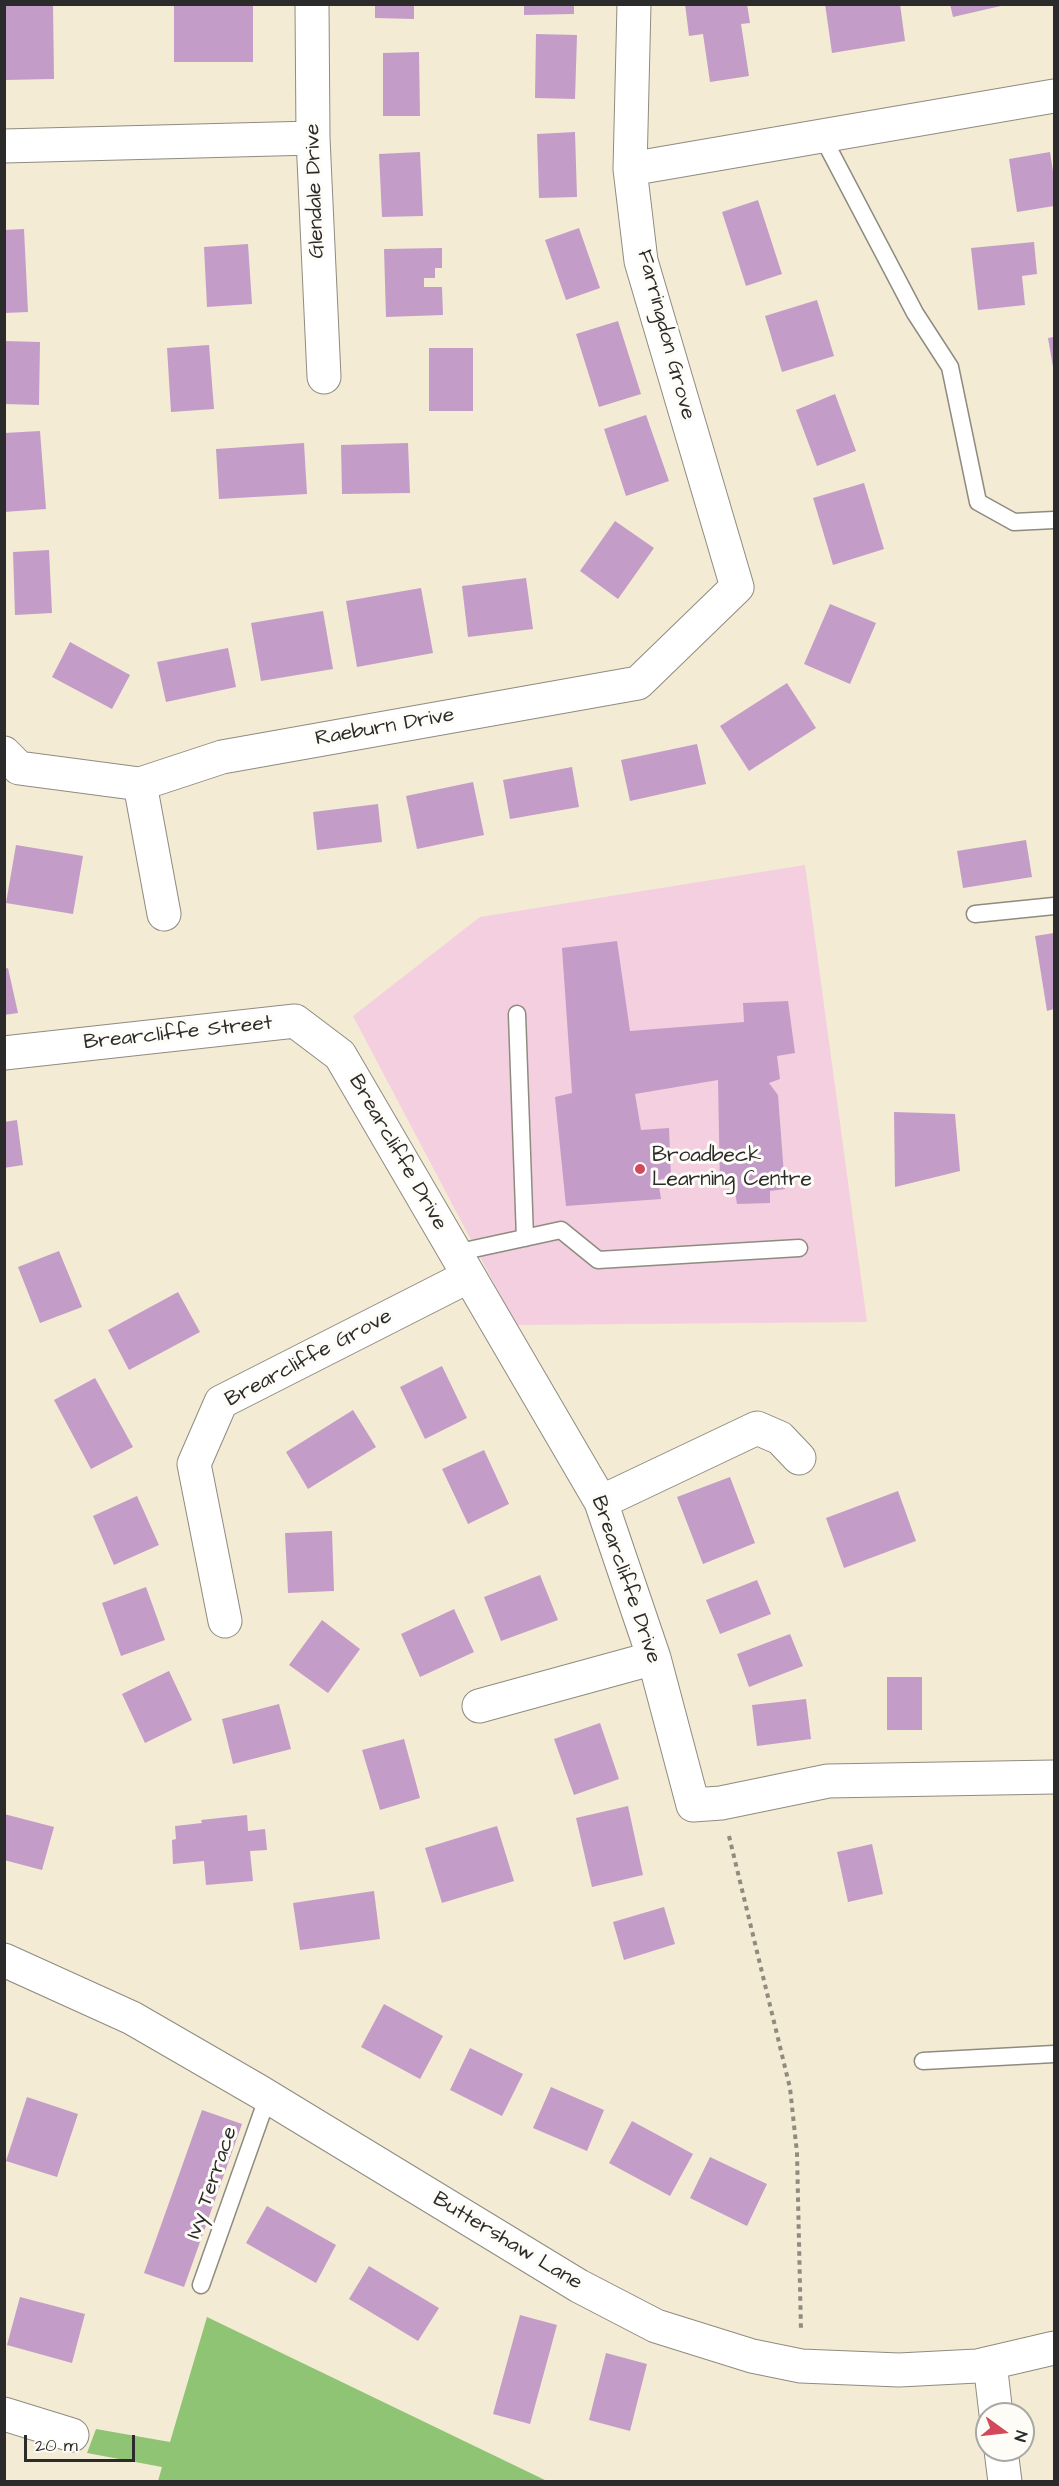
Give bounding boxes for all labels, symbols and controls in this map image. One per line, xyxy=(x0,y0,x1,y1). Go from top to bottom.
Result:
street label: Glendale Drive xyxy=(301,123,331,259)
street label: Farringdon Grove xyxy=(630,247,700,423)
street label: Raeburn Drive xyxy=(314,703,456,753)
street label: Brearcliffe Street xyxy=(82,1012,274,1056)
street label: Brearcliffe Drive xyxy=(342,1071,452,1235)
place label: Broadbeck Learning Centre xyxy=(652,1144,812,1194)
marker: Broadbeck Learning Centre xyxy=(633,1162,647,1176)
street label: Brearcliffe Grove xyxy=(221,1304,397,1414)
street label: Brearcliffe Drive xyxy=(585,1493,665,1667)
street label: Ivy Terrace xyxy=(182,2124,244,2242)
street label: Buttershaw Lane xyxy=(428,2188,586,2296)
north arrow xyxy=(975,2402,1035,2462)
scale bar xyxy=(27,2423,138,2461)
text: N xyxy=(1009,2428,1032,2444)
text: 20 m xyxy=(35,2433,78,2458)

